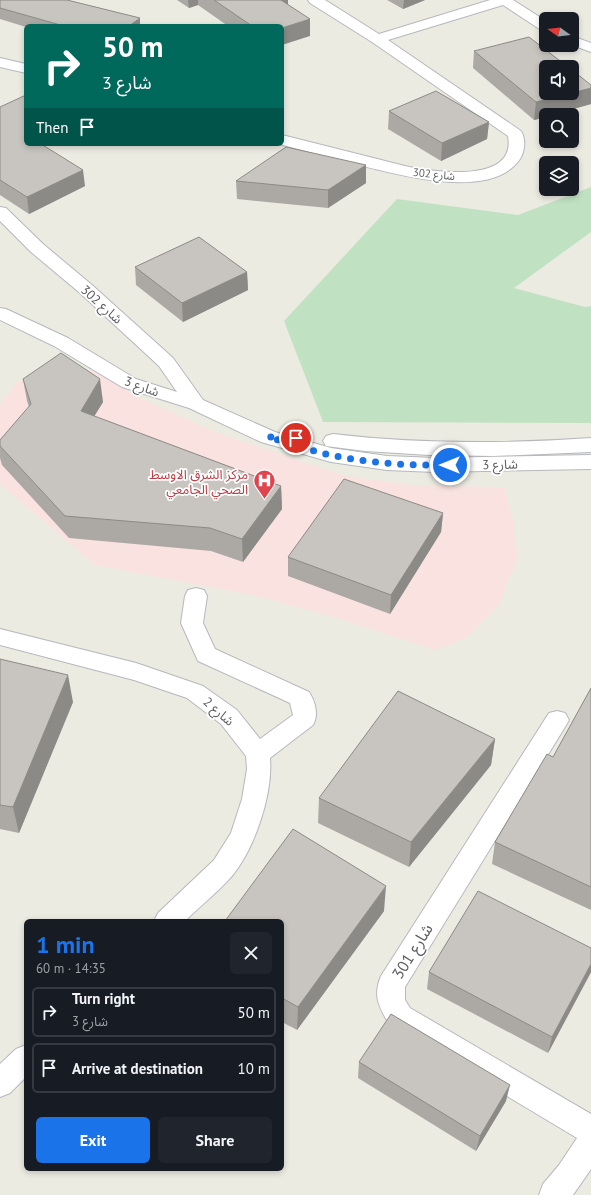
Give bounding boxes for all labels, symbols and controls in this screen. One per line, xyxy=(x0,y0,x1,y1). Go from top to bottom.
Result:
north arrow xyxy=(539,12,579,52)
map controls xyxy=(539,12,579,196)
text: 50 m xyxy=(102,28,163,65)
icon: right xyxy=(36,40,88,92)
button: sound xyxy=(539,60,579,100)
text: شارع 3 xyxy=(102,71,152,94)
button: search xyxy=(539,108,579,148)
icon: arrive xyxy=(76,116,98,138)
text: Then xyxy=(36,118,68,137)
button: layers xyxy=(539,156,579,196)
street label: شارع 302 xyxy=(412,165,456,184)
street label: شارع 302 xyxy=(76,281,126,329)
street label: شارع 3 xyxy=(121,372,162,402)
pin xyxy=(279,421,313,455)
icon: arrive xyxy=(285,427,307,449)
position arrow xyxy=(429,444,471,486)
street label: شارع 3 xyxy=(482,456,518,475)
place label: مركز الشرق الاوسط الصحي الجامعي xyxy=(149,466,248,500)
hospital icon: مركز الشرق الاوسط الصحي الجامعي xyxy=(251,468,277,501)
street label: شارع 2 xyxy=(198,693,238,731)
street label: شارع 301 xyxy=(387,920,439,984)
text: 1 min xyxy=(36,929,95,960)
button: close xyxy=(230,932,272,974)
text: 60 m · 14:35 xyxy=(36,960,106,977)
text: Turn right xyxy=(72,989,135,1008)
icon: right xyxy=(38,1001,60,1023)
text: 50 m xyxy=(237,1003,270,1022)
text: شارع 3 xyxy=(72,1013,108,1030)
icon: arrive xyxy=(38,1057,60,1079)
text: Arrive at destination xyxy=(72,1059,203,1078)
text: 10 m xyxy=(237,1059,270,1078)
button: Exit xyxy=(36,1117,150,1163)
button: Share xyxy=(158,1117,272,1163)

